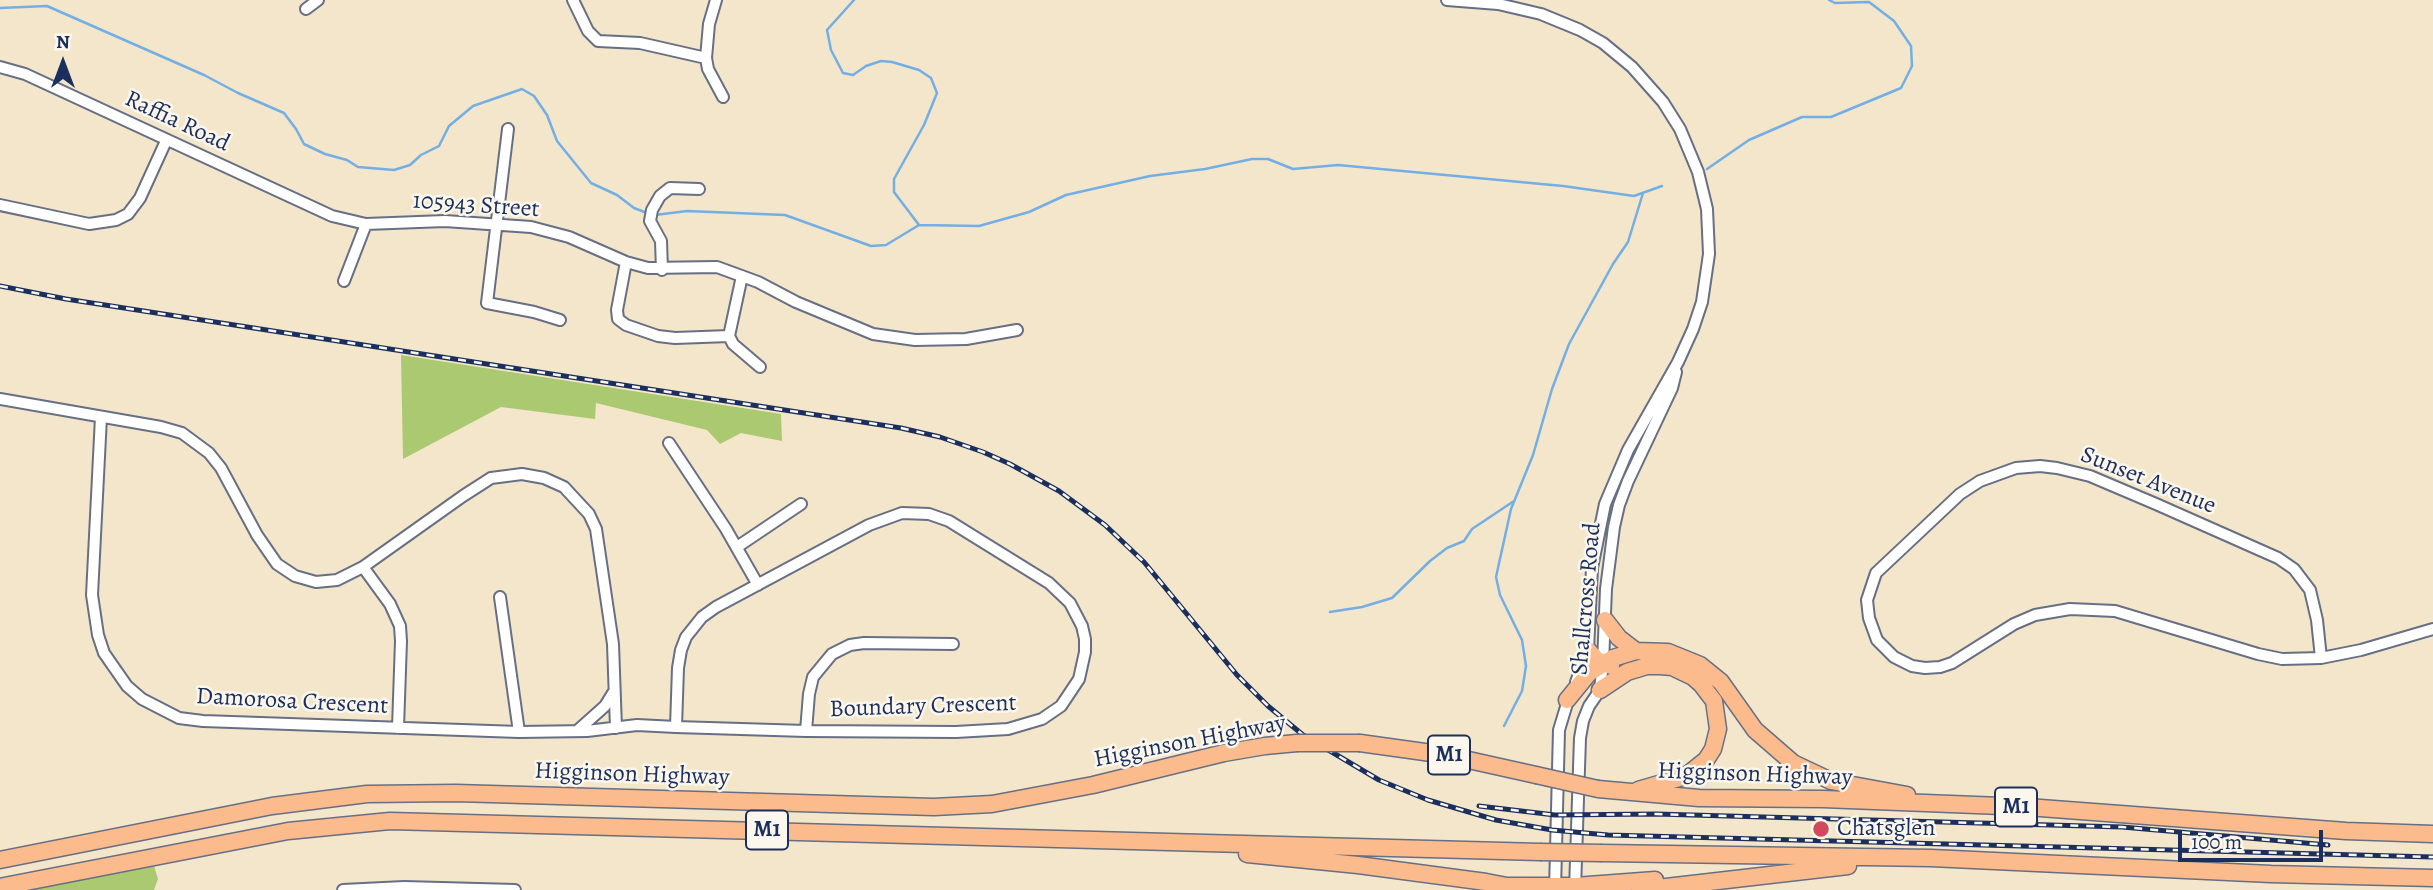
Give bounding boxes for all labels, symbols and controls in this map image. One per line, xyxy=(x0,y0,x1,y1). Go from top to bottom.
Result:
north arrow xyxy=(28,28,98,98)
text: N xyxy=(56,29,70,55)
street label: Raffia Road xyxy=(120,85,234,159)
street label: 105943 Street xyxy=(412,187,540,225)
street label: Sunset Avenue xyxy=(2076,441,2220,521)
street label: Shallcross Road xyxy=(1566,521,1608,677)
street label: Damorosa Crescent xyxy=(195,683,389,721)
street label: Boundary Crescent xyxy=(829,689,1017,725)
street label: Higginson Highway xyxy=(1092,709,1288,775)
road number: M1 xyxy=(1428,736,1470,775)
street label: Higginson Highway xyxy=(534,757,730,793)
street label: Higginson Highway xyxy=(1657,757,1853,793)
road number: M1 xyxy=(1995,788,2037,827)
road number: M1 xyxy=(746,810,788,850)
place label: Chatsglen xyxy=(1837,815,1935,843)
scale bar xyxy=(2181,816,2326,860)
marker: Chatsglen xyxy=(1811,819,1831,839)
text: 100 m xyxy=(2191,828,2242,856)

